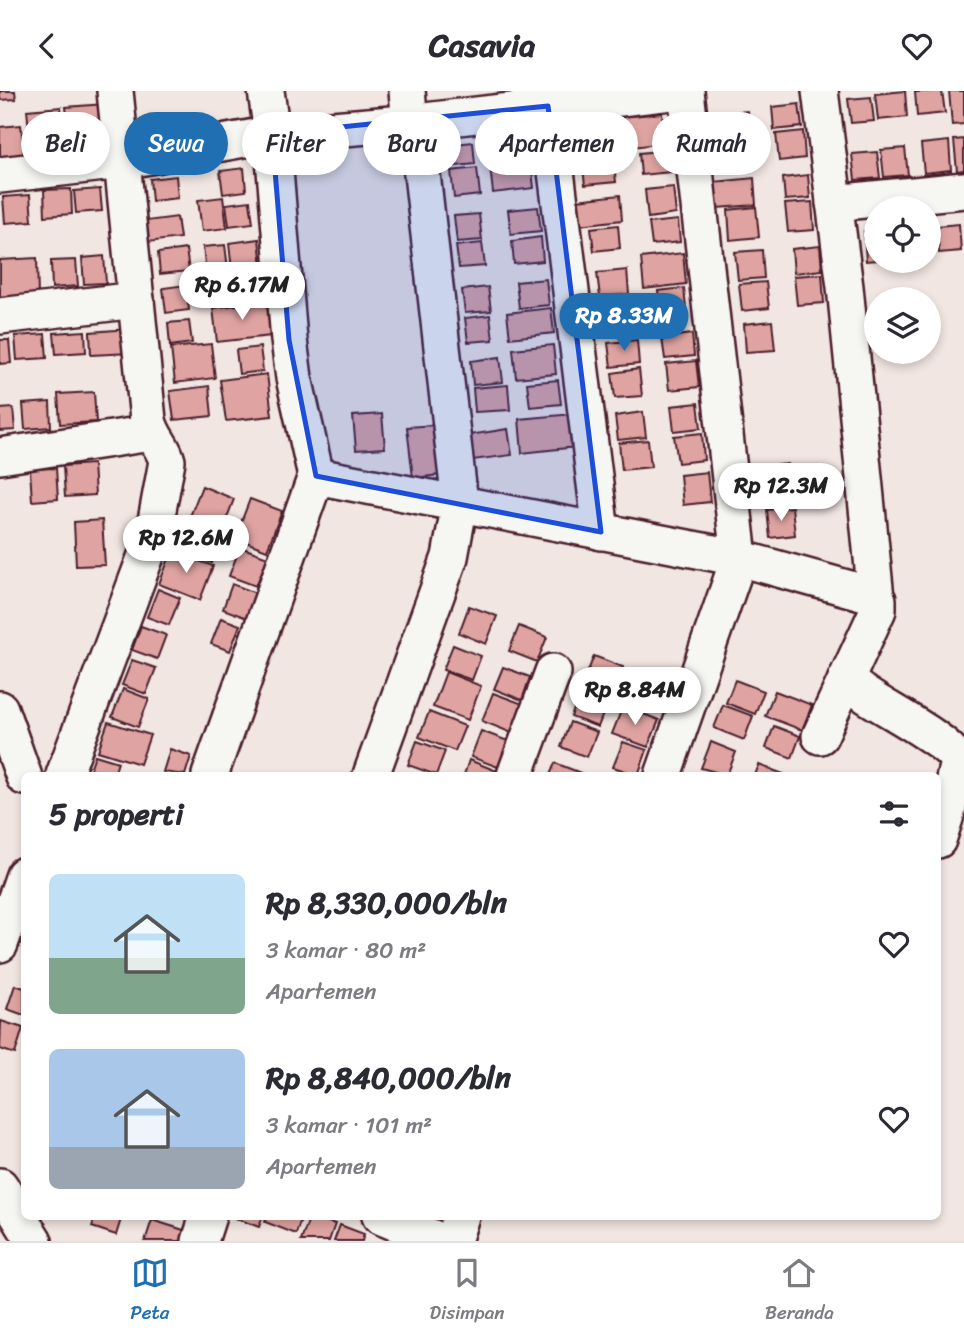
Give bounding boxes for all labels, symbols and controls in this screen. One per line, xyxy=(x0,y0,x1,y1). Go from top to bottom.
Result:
text: Casavia xyxy=(429,17,535,74)
icon: back xyxy=(28,27,66,65)
icon: heart xyxy=(898,27,936,65)
chip: Beli xyxy=(21,112,110,175)
chip: Sewa xyxy=(124,112,228,175)
chip: Filter xyxy=(242,112,349,175)
chip: Baru xyxy=(363,112,461,175)
chip: Apartemen xyxy=(475,112,638,175)
chip: Rumah xyxy=(652,112,771,175)
map controls xyxy=(864,196,941,364)
button: locate xyxy=(864,196,941,273)
pin: Rp 6.17M xyxy=(170,263,314,322)
text: Rp 6.17M xyxy=(195,264,289,305)
button: layers xyxy=(864,287,941,364)
pin: Rp 8.33M xyxy=(552,293,696,353)
text: Rp 8.33M xyxy=(576,295,672,336)
pin: Rp 12.3M xyxy=(709,463,853,523)
text: Rp 12.3M xyxy=(734,465,828,506)
pin: Rp 12.6M xyxy=(114,515,258,575)
text: Rp 12.6M xyxy=(139,517,233,558)
pin: Rp 8.84M xyxy=(563,667,707,727)
text: Rp 8.84M xyxy=(585,669,685,710)
text: 5 properti xyxy=(49,787,183,841)
icon: filters xyxy=(875,795,913,833)
text: Rp 8,330,000/bln xyxy=(266,876,507,930)
icon: home xyxy=(105,902,189,986)
icon: heart xyxy=(875,925,913,963)
text: 3 kamar · 80 m² xyxy=(266,930,426,971)
text: Apartemen xyxy=(266,971,376,1012)
text: Rp 8,840,000/bln xyxy=(266,1051,511,1105)
icon: home xyxy=(105,1077,189,1161)
icon: heart xyxy=(875,1100,913,1138)
text: 3 kamar · 101 m² xyxy=(266,1105,432,1146)
text: Apartemen xyxy=(266,1146,376,1187)
tab: Peta xyxy=(130,1254,169,1329)
tab: Disimpan xyxy=(430,1254,505,1329)
tab: Beranda xyxy=(765,1254,834,1329)

